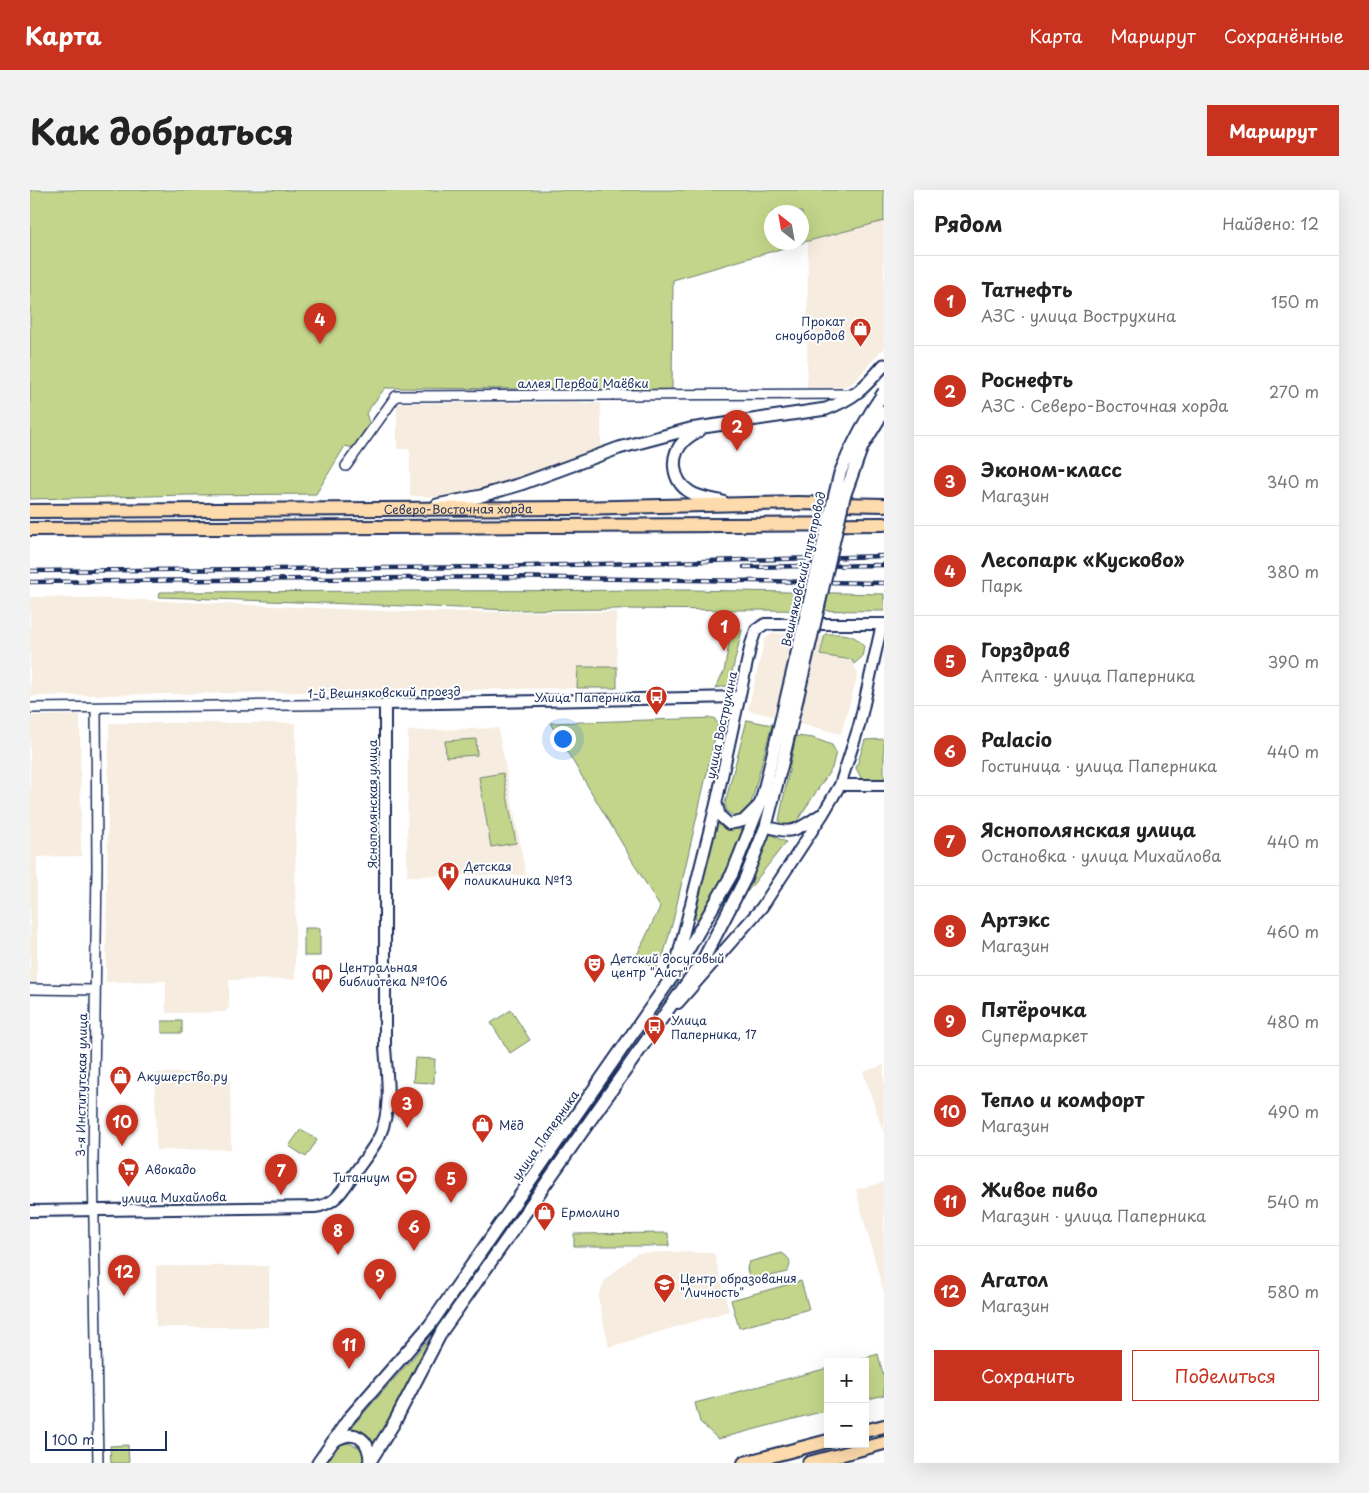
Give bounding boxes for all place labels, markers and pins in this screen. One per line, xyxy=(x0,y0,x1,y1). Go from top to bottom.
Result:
pin: 4 xyxy=(304,303,336,344)
place label: Прокат сноубордов xyxy=(775,312,846,344)
shop icon: Прокат сноубордов xyxy=(849,316,873,347)
pin: 2 xyxy=(721,410,753,451)
pin: 1 xyxy=(708,610,740,651)
bus stop icon: Улица Паперника xyxy=(645,685,669,716)
place label: Улица Паперника xyxy=(535,688,641,706)
place label: Детская поликлиника №13 xyxy=(463,857,573,889)
hospital icon: Детская поликлиника №13 xyxy=(436,861,460,892)
place label: Детский досуговый центр "Аист" xyxy=(610,949,724,981)
theatre icon: Детский досуговый центр "Аист" xyxy=(583,953,607,984)
place label: Центральная библиотека №106 xyxy=(339,958,448,990)
library icon: Центральная библиотека №106 xyxy=(311,962,335,993)
place label: Улица Паперника, 17 xyxy=(671,1011,757,1043)
bus stop icon: Улица Паперника, 17 xyxy=(643,1015,667,1046)
shop icon: Акушерство.ру xyxy=(109,1064,133,1095)
place label: Акушерство.ру xyxy=(137,1067,228,1085)
pin: 3 xyxy=(391,1087,423,1128)
pin: 10 xyxy=(106,1105,138,1146)
shop icon: Мёд xyxy=(471,1113,495,1144)
place label: Мёд xyxy=(499,1116,524,1134)
pin: 7 xyxy=(265,1154,297,1195)
supermarket icon: Авокадо xyxy=(117,1157,141,1188)
place label: Авокадо xyxy=(145,1160,196,1178)
pin: 5 xyxy=(435,1162,467,1203)
sports icon: Титаниум xyxy=(394,1165,418,1196)
place label: Титаниум xyxy=(333,1168,390,1186)
shop icon: Ермолино xyxy=(533,1200,557,1231)
place label: Ермолино xyxy=(561,1203,620,1221)
pin: 6 xyxy=(398,1210,430,1251)
pin: 8 xyxy=(322,1214,354,1255)
pin: 12 xyxy=(108,1255,140,1296)
pin: 9 xyxy=(364,1259,396,1300)
place label: Центр образования "Личность" xyxy=(680,1269,797,1301)
school or university icon: Центр образования "Личность" xyxy=(652,1273,676,1304)
pin: 11 xyxy=(333,1328,365,1369)

